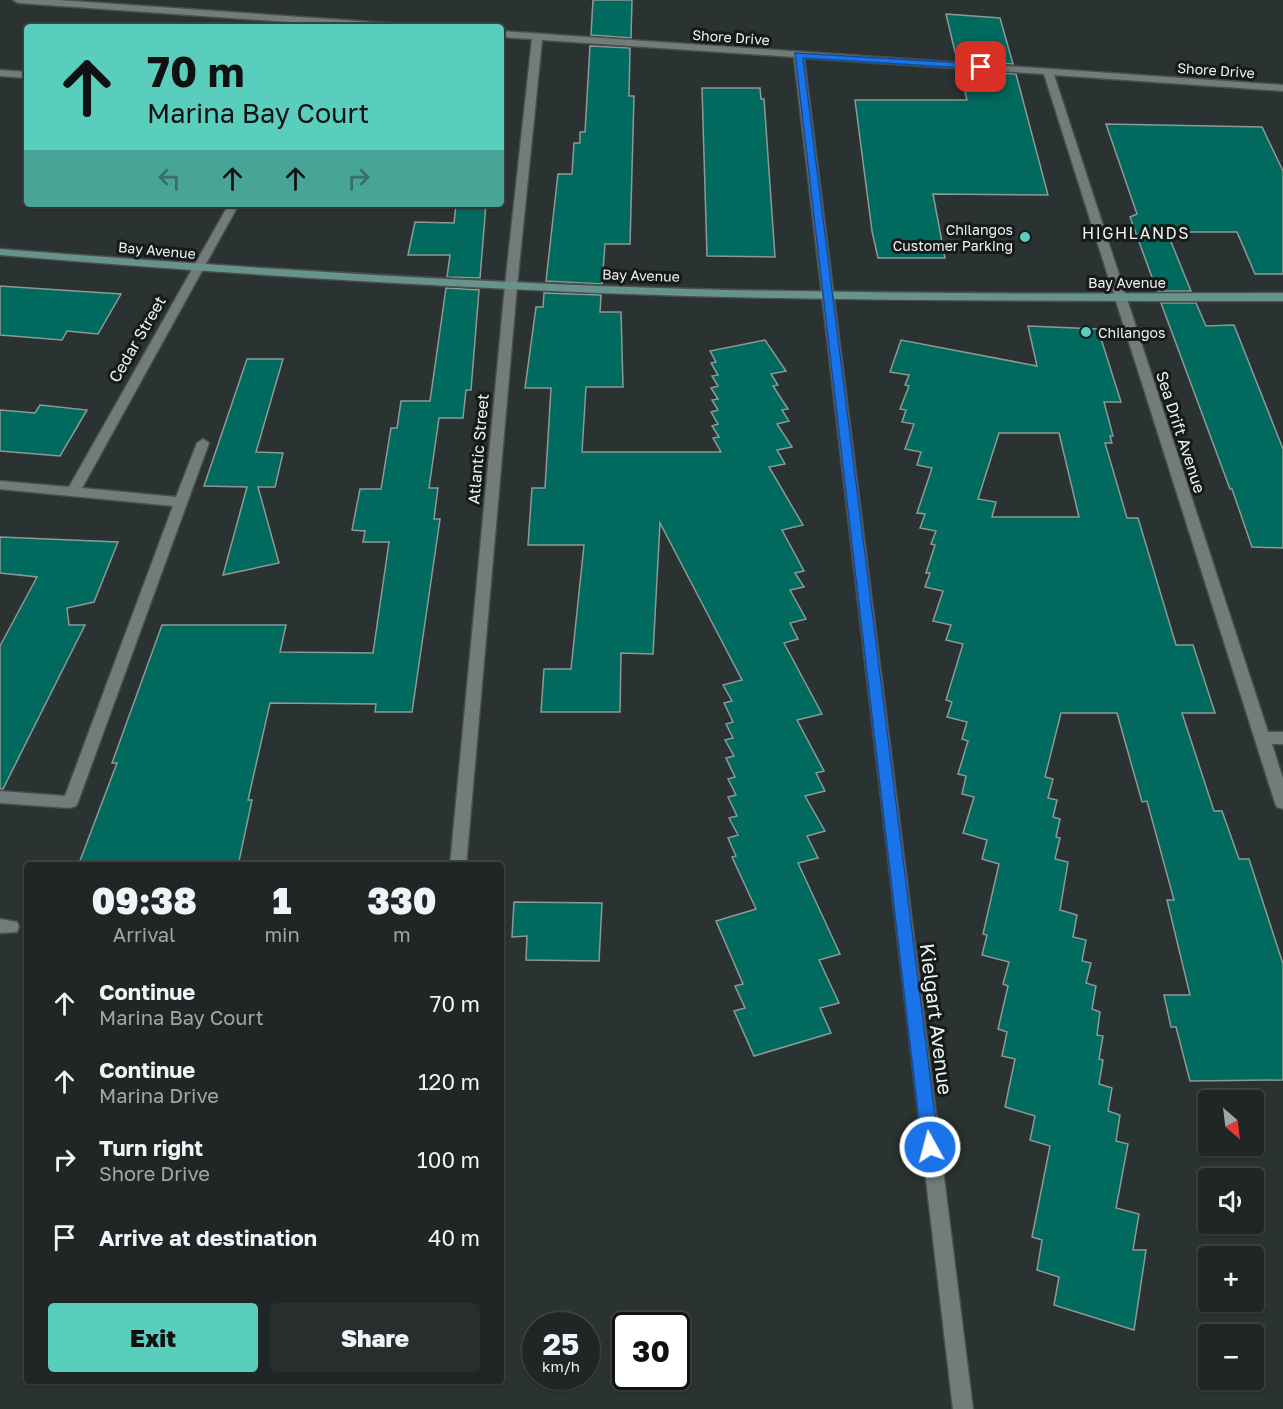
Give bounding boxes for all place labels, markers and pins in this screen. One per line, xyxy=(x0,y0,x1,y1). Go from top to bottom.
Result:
pin xyxy=(955,41,1006,92)
place label: Chilangos Customer Parking xyxy=(893,221,1013,254)
marker: Chilangos Customer Parking xyxy=(1018,230,1032,244)
place label: Chilangos xyxy=(1098,324,1165,341)
marker: Chilangos xyxy=(1079,325,1093,339)

